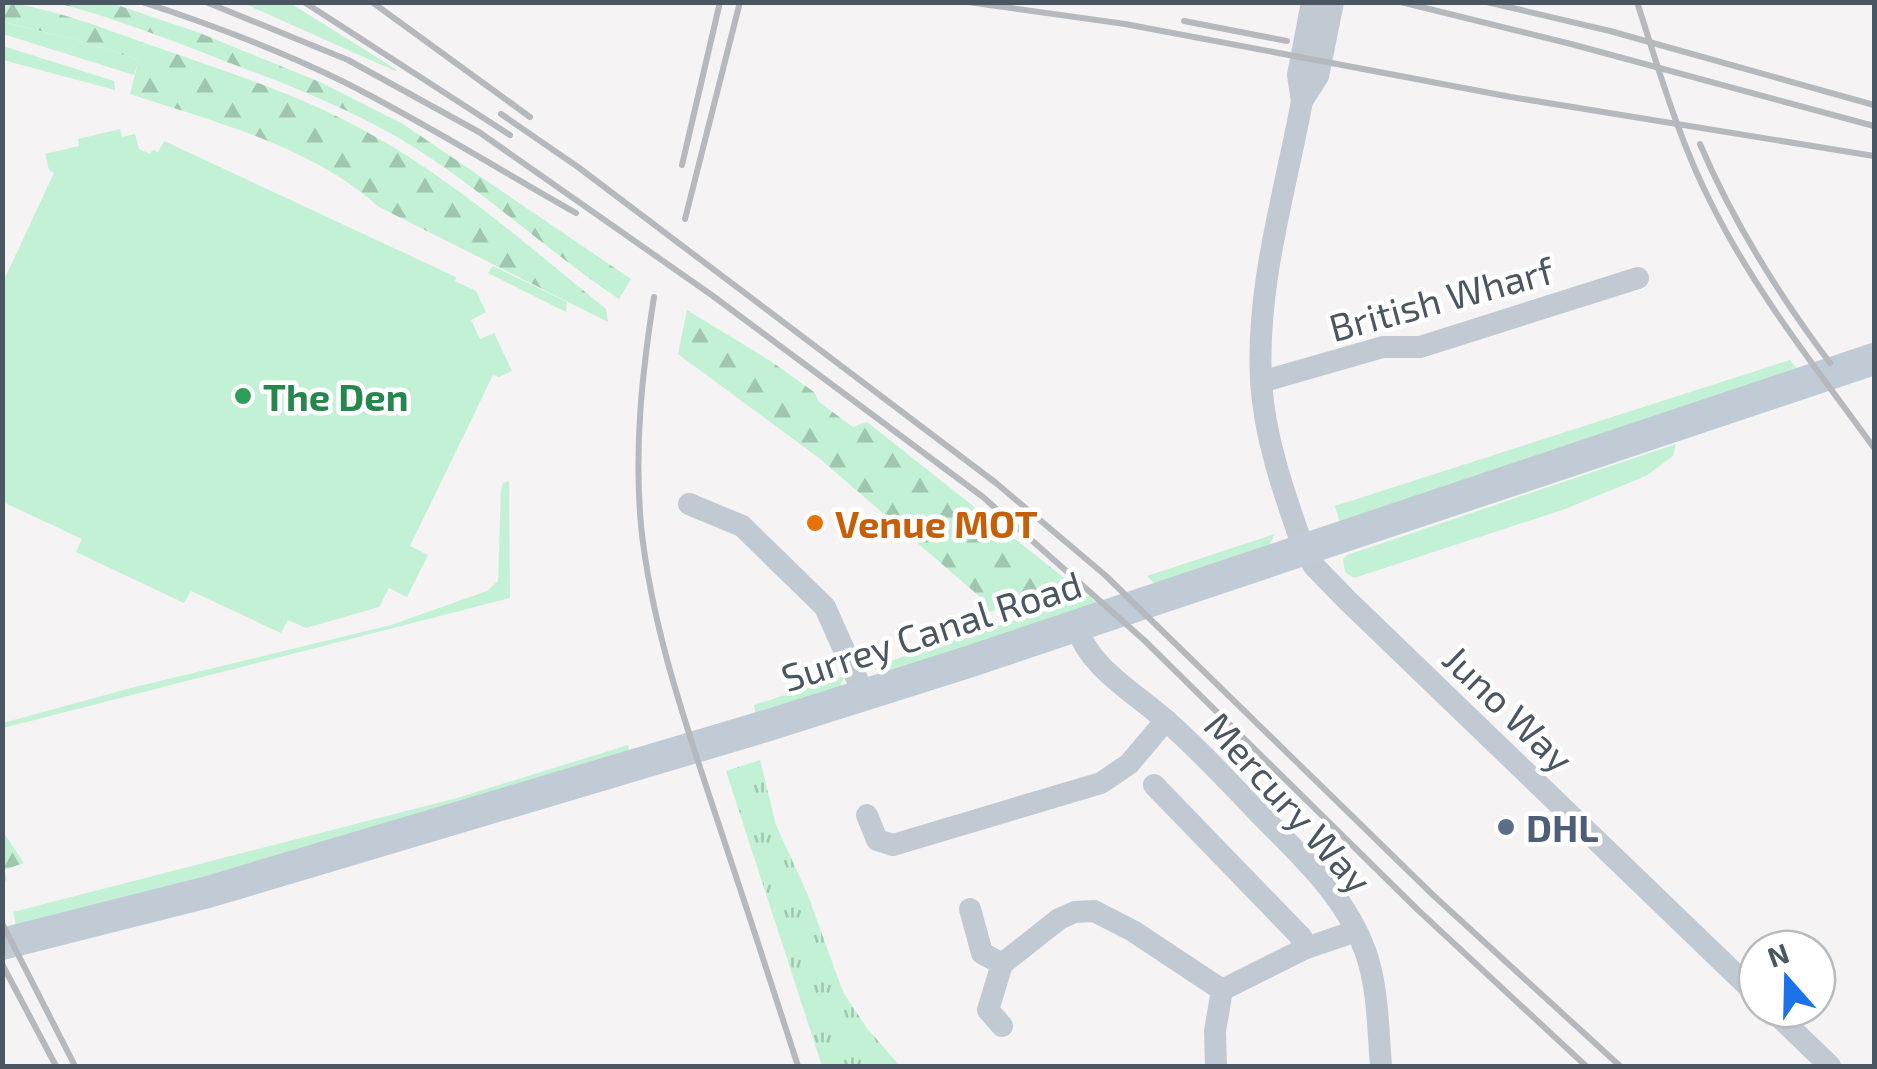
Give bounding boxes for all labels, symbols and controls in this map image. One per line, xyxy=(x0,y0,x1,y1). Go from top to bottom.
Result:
street label: British Wharf xyxy=(1324,246,1560,350)
place label: The Den xyxy=(263,373,409,419)
marker: The Den xyxy=(232,385,254,407)
place label: Venue MOT xyxy=(835,500,1038,546)
marker: Venue MOT xyxy=(804,512,826,534)
street label: Surrey Canal Road xyxy=(775,560,1087,700)
street label: Juno Way xyxy=(1434,635,1584,781)
street label: Mercury Way xyxy=(1196,702,1382,902)
place label: DHL xyxy=(1526,804,1599,850)
marker: DHL xyxy=(1495,816,1517,838)
north arrow xyxy=(1737,929,1837,1029)
text: N xyxy=(1763,935,1793,974)

